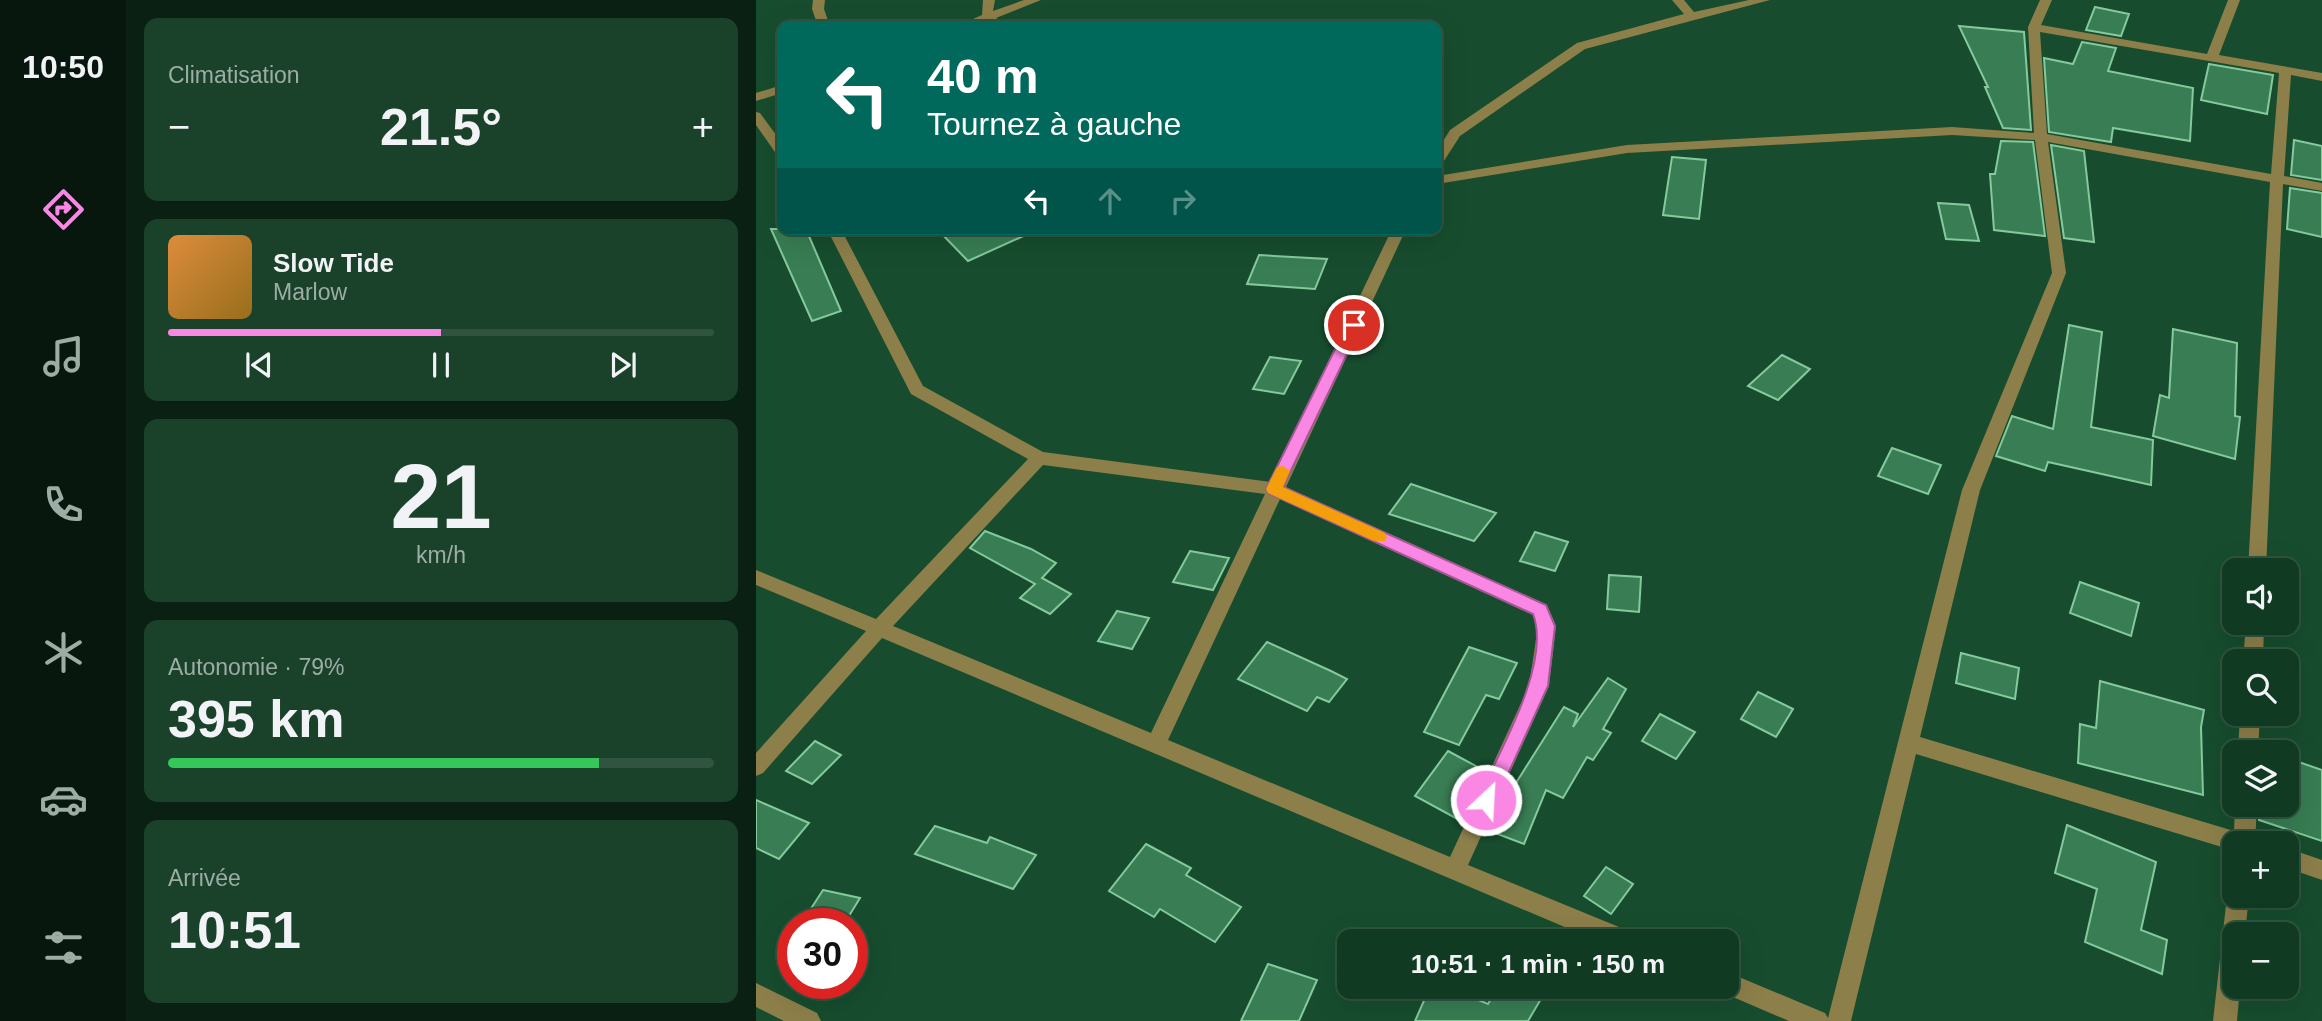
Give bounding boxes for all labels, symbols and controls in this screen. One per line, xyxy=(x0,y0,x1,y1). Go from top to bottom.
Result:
text: 10:50 xyxy=(22,49,104,85)
icon: left xyxy=(812,49,903,140)
text: 40 m xyxy=(927,49,1039,103)
text: Climatisation xyxy=(168,62,300,88)
text: 21.5° xyxy=(380,98,502,156)
text: − xyxy=(168,106,190,148)
text: + xyxy=(692,106,714,148)
text: Tournez à gauche xyxy=(927,106,1181,142)
icon: left xyxy=(1018,182,1056,220)
icon: ahead xyxy=(1091,182,1129,220)
icon: right xyxy=(1164,182,1202,220)
icon: directions xyxy=(39,185,88,234)
text: Slow Tide xyxy=(273,248,394,278)
text: Marlow xyxy=(273,279,347,305)
pin xyxy=(1324,295,1384,355)
icon: arrive xyxy=(1335,306,1373,344)
icon: music xyxy=(39,332,88,381)
icon: previous xyxy=(240,346,278,384)
icon: pause xyxy=(422,346,460,384)
icon: next xyxy=(604,346,642,384)
text: 21 xyxy=(390,446,492,547)
icon: phone xyxy=(39,480,88,529)
text: km/h xyxy=(416,542,466,568)
map controls xyxy=(2222,558,2299,999)
button: sound xyxy=(2222,558,2299,635)
icon: climate xyxy=(39,628,88,677)
button: search xyxy=(2222,649,2299,726)
text: Autonomie · 79% xyxy=(168,654,344,680)
text: 395 km xyxy=(168,690,344,748)
button: layers xyxy=(2222,740,2299,817)
position arrow xyxy=(1449,763,1523,837)
icon: car xyxy=(39,775,88,824)
button: + xyxy=(2222,831,2299,908)
text: Arrivée xyxy=(168,865,241,891)
text: 10:51 xyxy=(168,901,301,959)
speed limit sign: 30 xyxy=(777,908,868,999)
button: − xyxy=(2222,922,2299,999)
icon: filters xyxy=(39,923,88,972)
text: 10:51 · 1 min · 150 m xyxy=(1411,949,1665,979)

